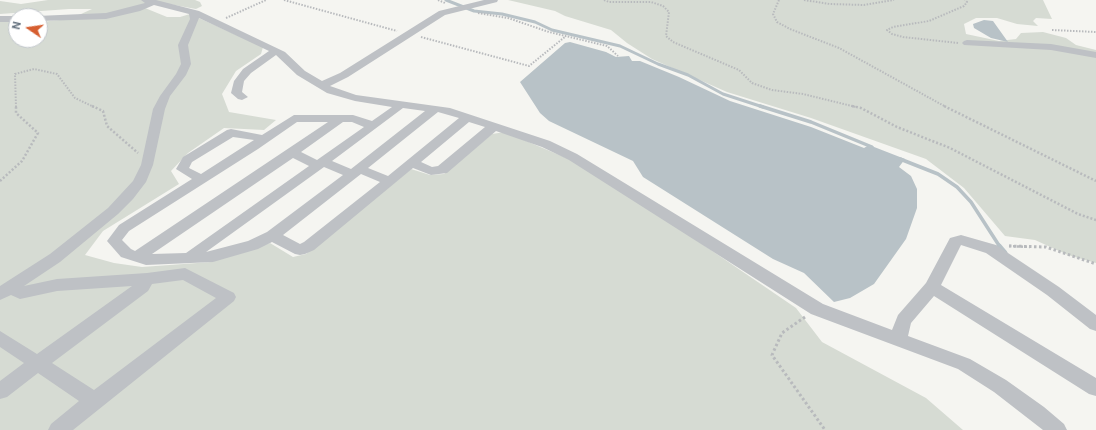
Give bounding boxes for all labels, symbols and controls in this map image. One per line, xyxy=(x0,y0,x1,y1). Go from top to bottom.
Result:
north arrow xyxy=(8,8,48,48)
text: N xyxy=(10,20,24,31)

